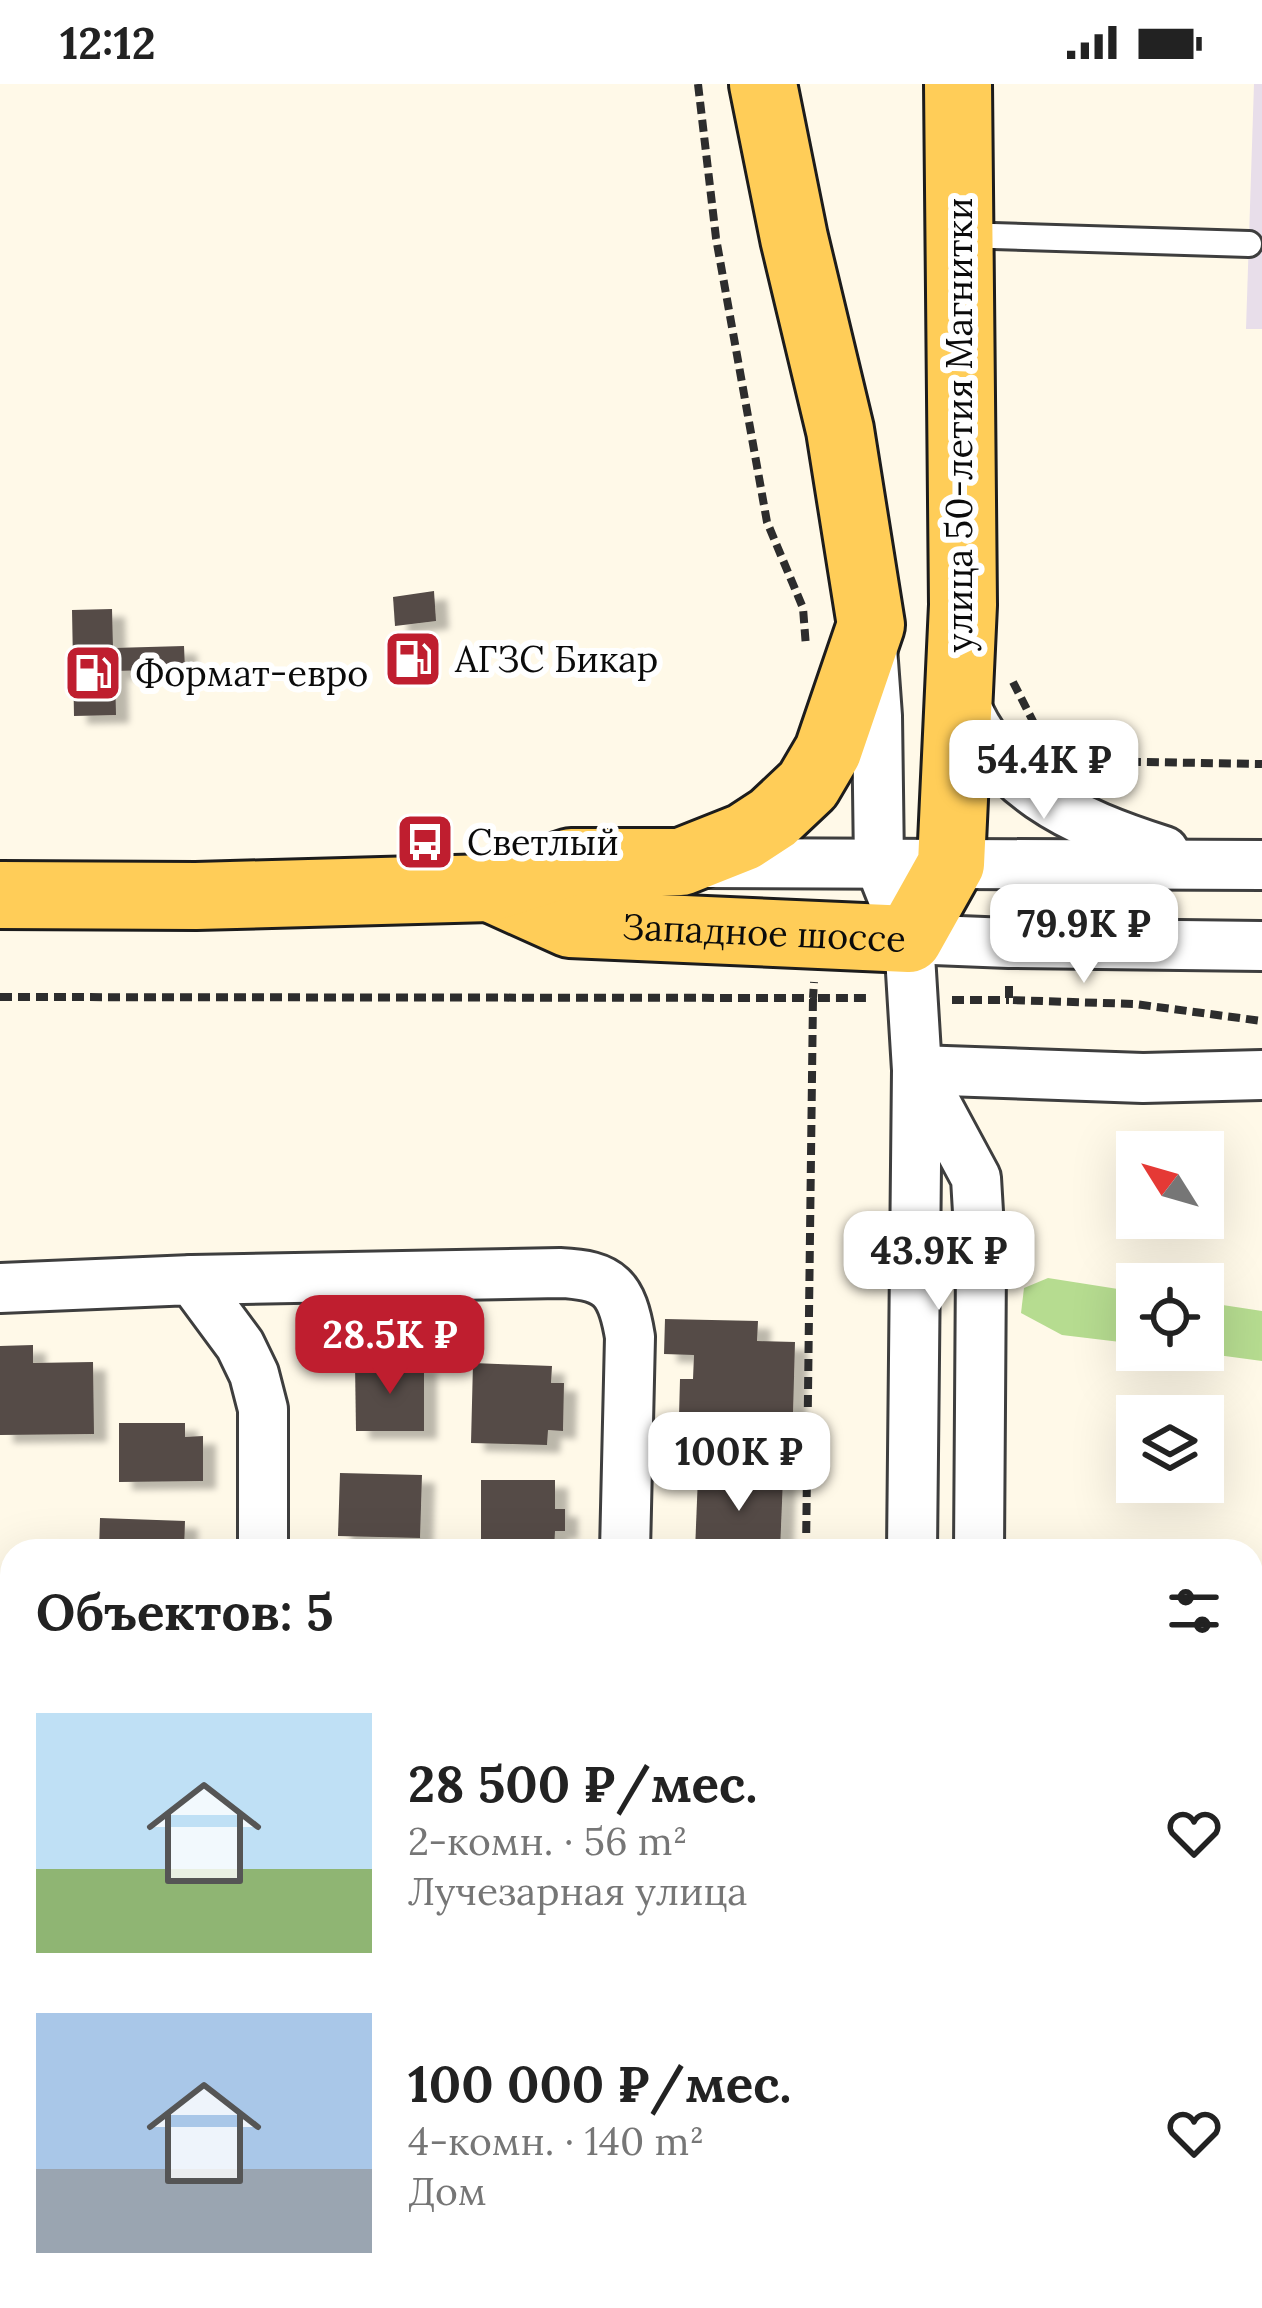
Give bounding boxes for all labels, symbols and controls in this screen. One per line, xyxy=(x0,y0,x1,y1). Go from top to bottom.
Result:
text: 12:12 xyxy=(60,14,156,71)
street label: улица 50-летия Магнитки xyxy=(936,198,982,652)
fuel station icon: АГЗС Бикар xyxy=(382,628,444,690)
place label: АГЗС Бикар xyxy=(454,636,658,682)
fuel station icon: Формат-евро xyxy=(62,642,124,704)
place label: Формат-евро xyxy=(135,650,368,696)
pin: 54.4K ₽ xyxy=(933,720,1155,822)
text: 54.4K ₽ xyxy=(976,734,1112,784)
bus stop icon: Светлый xyxy=(394,811,456,873)
place label: Светлый xyxy=(467,819,619,865)
pin: 79.9K ₽ xyxy=(973,884,1195,986)
text: 79.9K ₽ xyxy=(1017,898,1151,948)
street label: Западное шоссе xyxy=(621,903,907,962)
north arrow xyxy=(1116,1131,1224,1239)
map controls xyxy=(1116,1131,1224,1503)
pin: 43.9K ₽ xyxy=(828,1211,1050,1313)
text: 43.9K ₽ xyxy=(871,1225,1007,1275)
button: locate xyxy=(1116,1263,1224,1371)
pin: 28.5K ₽ xyxy=(279,1295,501,1397)
text: 28.5K ₽ xyxy=(322,1309,458,1359)
button: layers xyxy=(1116,1395,1224,1503)
pin: 100K ₽ xyxy=(641,1412,837,1514)
text: 100K ₽ xyxy=(675,1426,803,1476)
icon: filters xyxy=(1161,1578,1227,1644)
text: Объектов: 5 xyxy=(36,1579,333,1644)
text: 28 500 ₽/мес. xyxy=(408,1751,757,1816)
icon: home xyxy=(132,1761,276,1905)
icon: heart xyxy=(1161,1800,1227,1866)
text: 2-комн. · 56 m² xyxy=(408,1816,688,1866)
text: Лучезарная улица xyxy=(408,1866,747,1916)
text: 100 000 ₽/мес. xyxy=(408,2051,791,2116)
icon: home xyxy=(132,2061,276,2205)
icon: heart xyxy=(1161,2100,1227,2166)
text: 4-комн. · 140 m² xyxy=(408,2116,704,2166)
text: Дом xyxy=(408,2166,487,2216)

